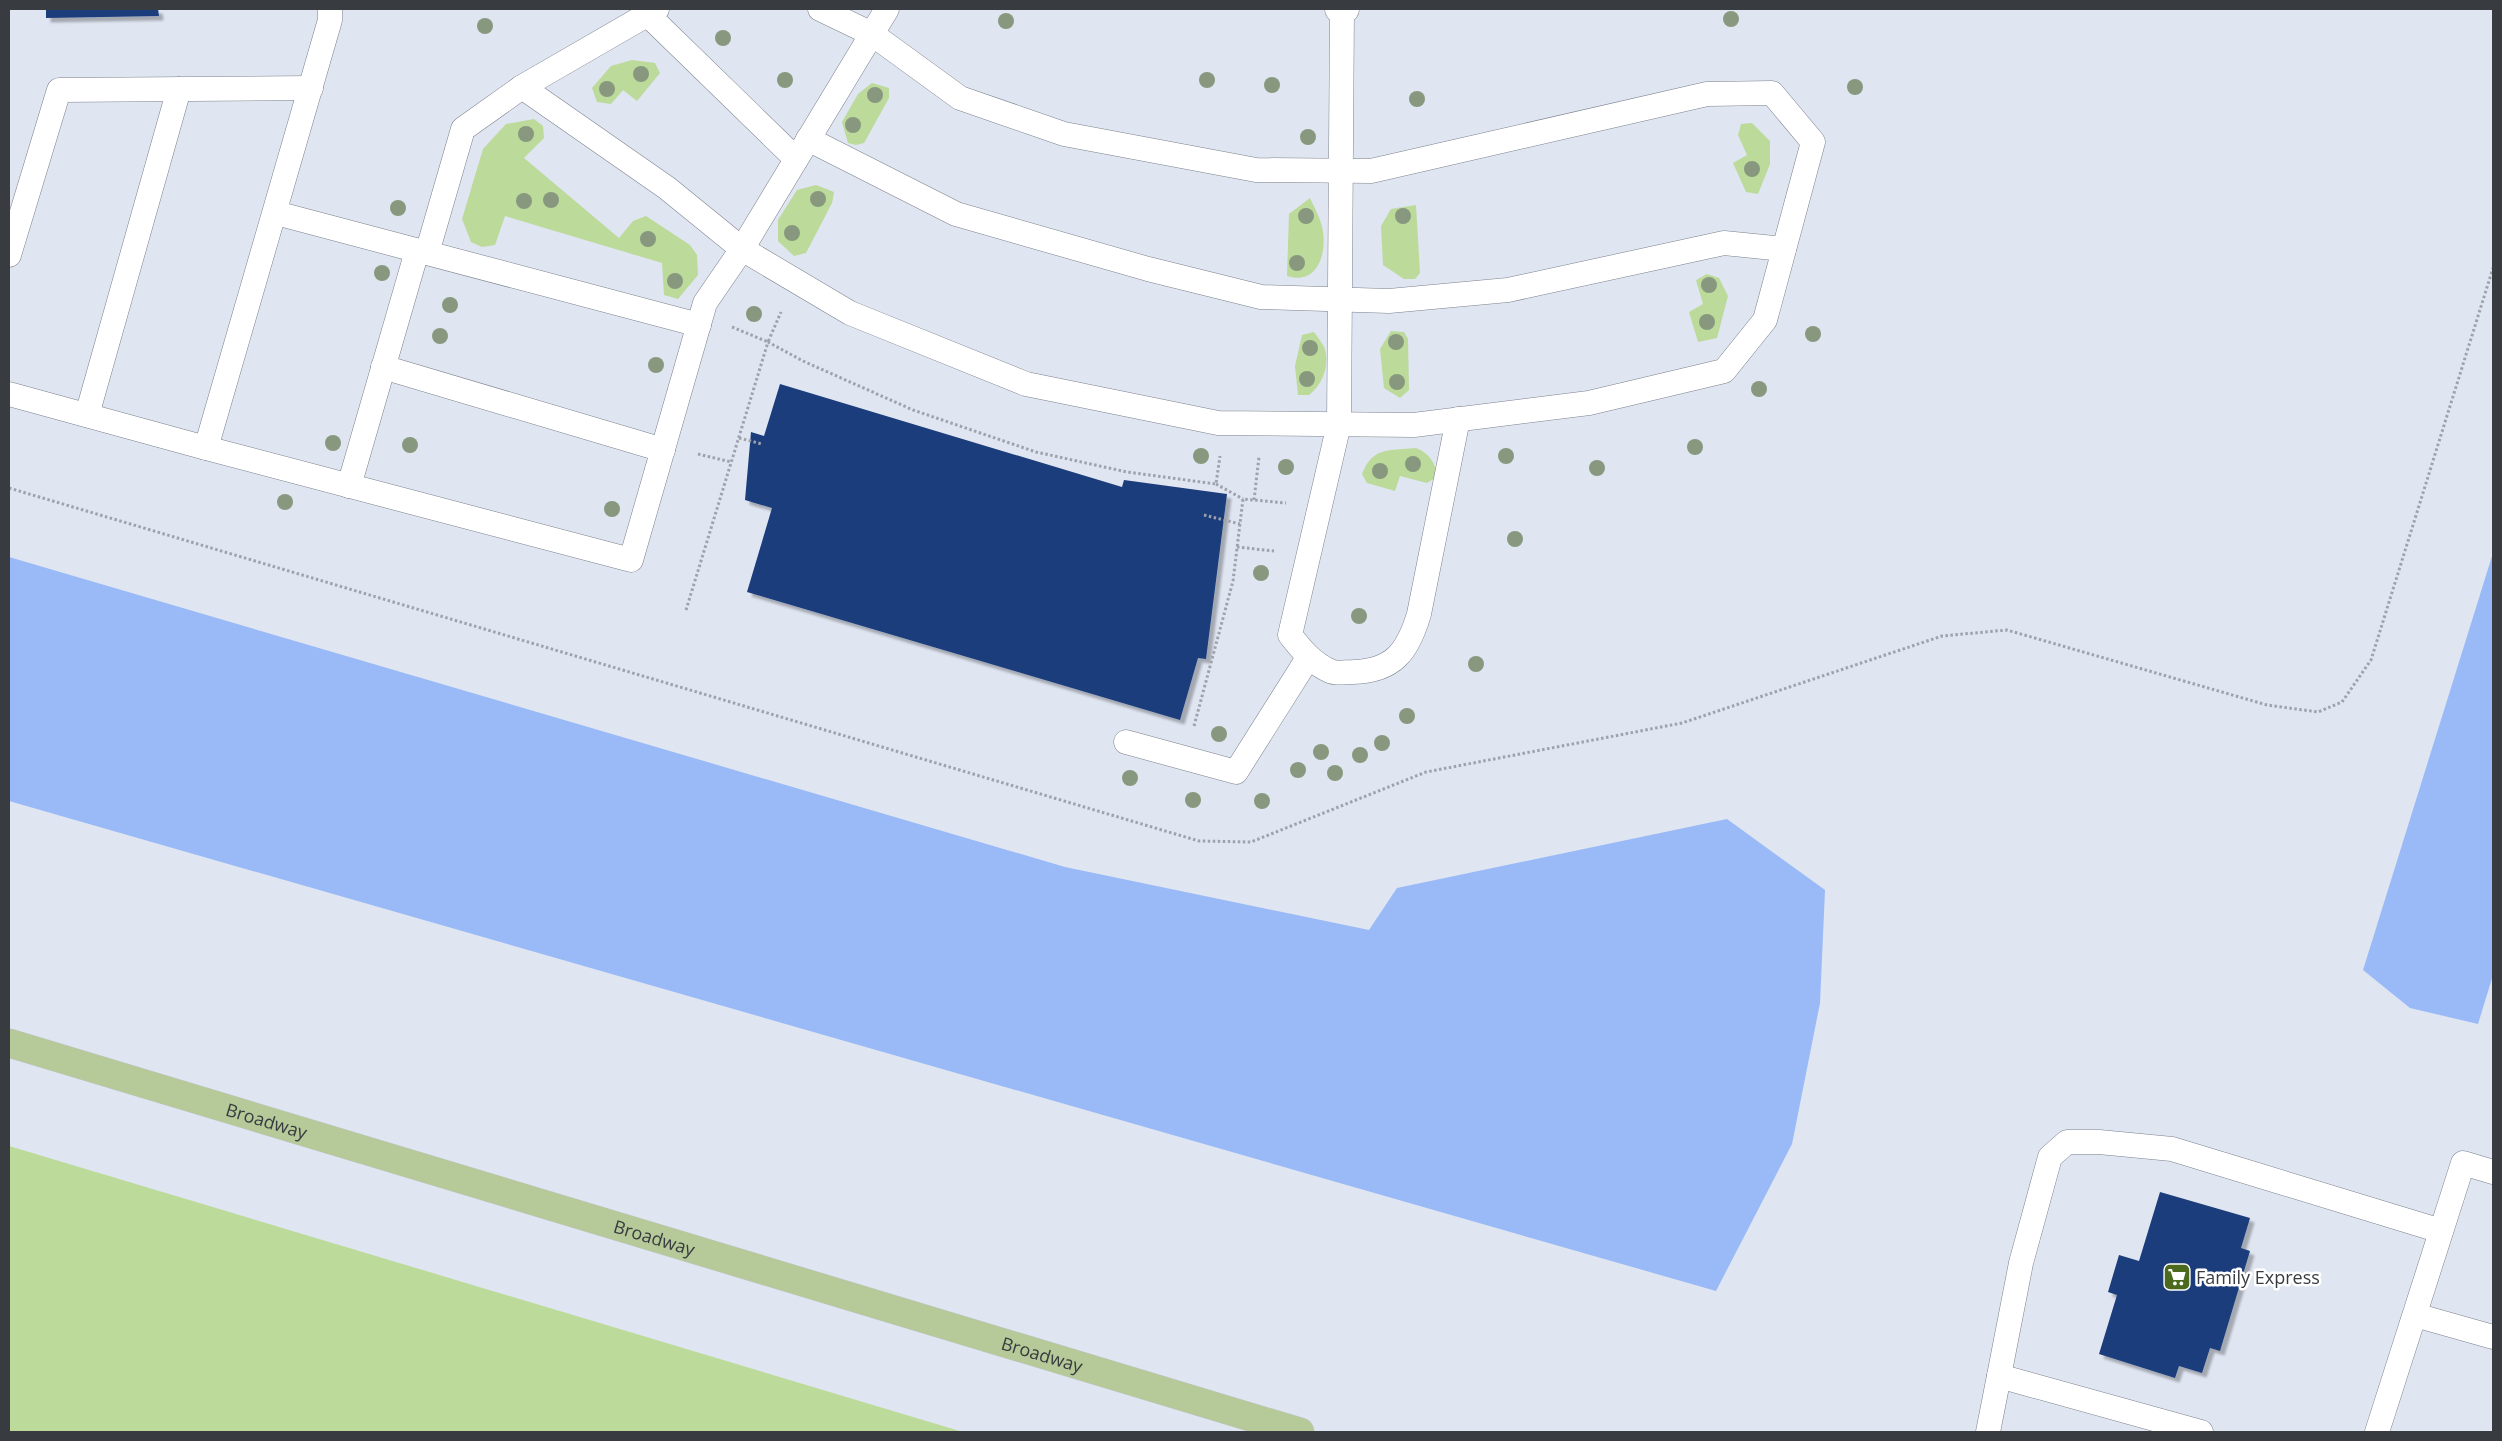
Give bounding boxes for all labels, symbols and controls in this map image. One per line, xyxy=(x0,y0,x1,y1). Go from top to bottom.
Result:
street label: Broadway xyxy=(223,1097,311,1144)
street label: Broadway xyxy=(611,1214,699,1261)
supermarket icon: Family Express xyxy=(2162,1262,2192,1292)
place label: Family Express xyxy=(2196,1265,2320,1289)
street label: Broadway xyxy=(999,1331,1087,1378)

